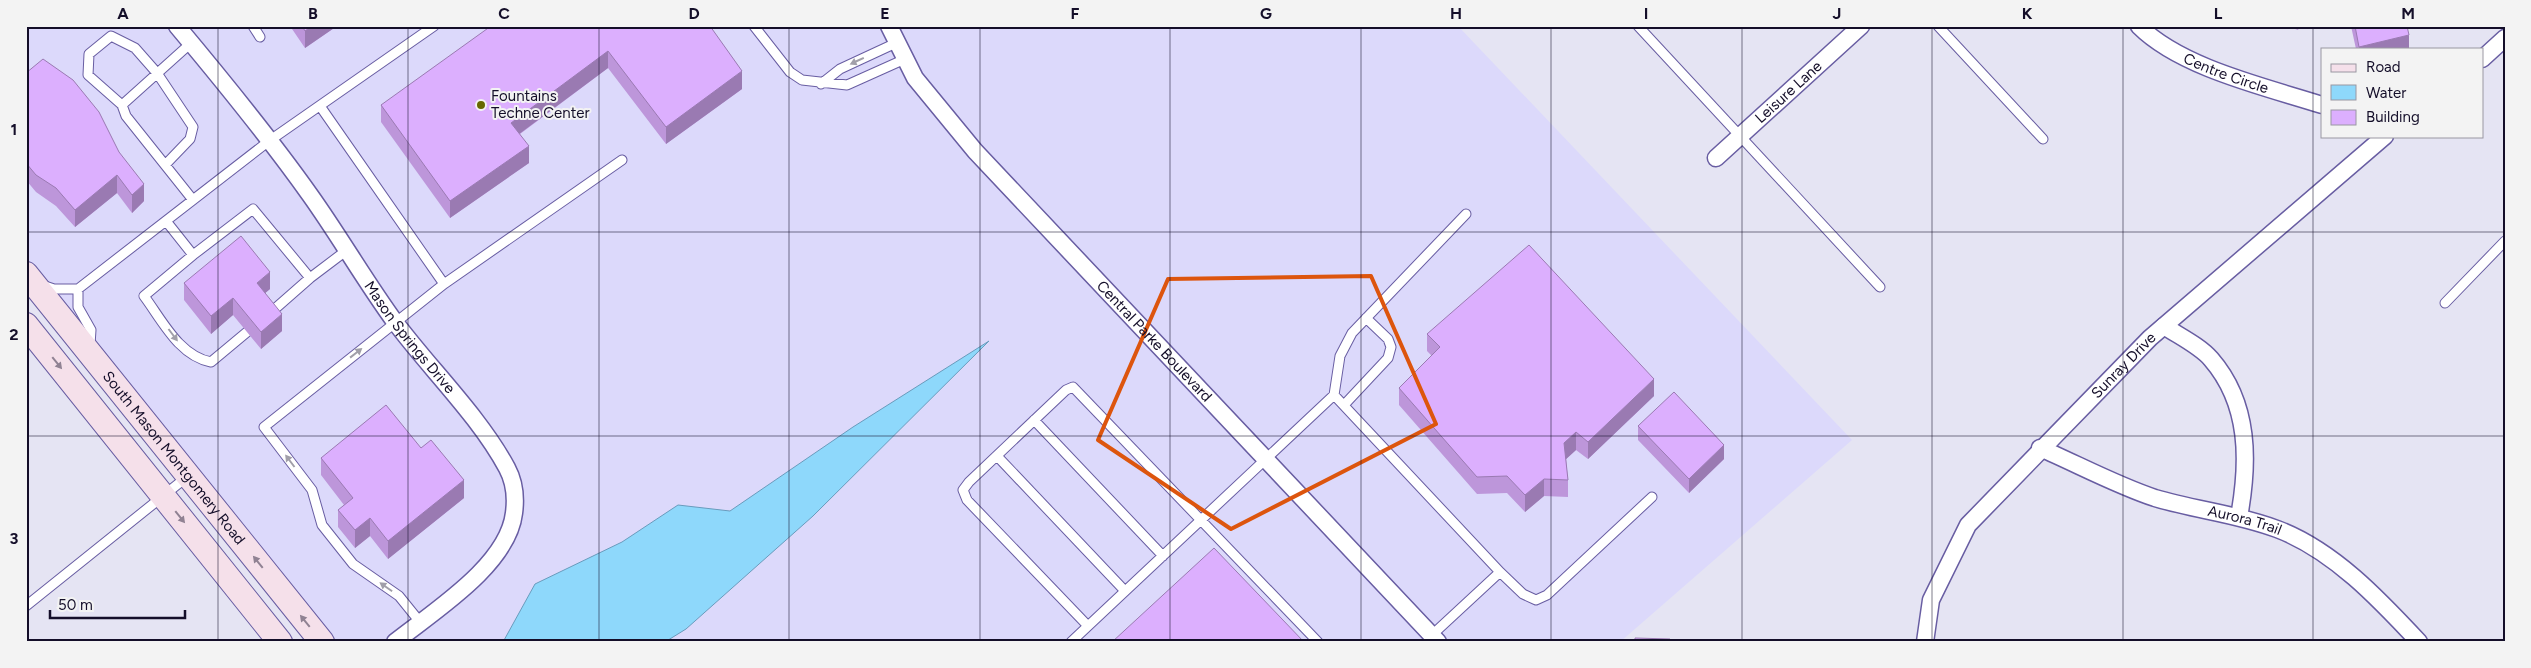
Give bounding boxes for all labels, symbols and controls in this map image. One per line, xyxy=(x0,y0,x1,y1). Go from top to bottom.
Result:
text: A xyxy=(117,4,129,23)
text: B xyxy=(308,4,318,23)
text: C xyxy=(498,4,510,23)
text: D xyxy=(688,4,700,23)
text: E xyxy=(880,4,890,23)
text: F xyxy=(1071,4,1080,23)
text: G xyxy=(1260,4,1272,23)
text: H xyxy=(1450,4,1462,23)
text: I xyxy=(1644,4,1648,23)
text: J xyxy=(1833,4,1841,23)
text: K xyxy=(2022,4,2033,23)
text: L xyxy=(2214,4,2223,23)
text: M xyxy=(2401,4,2415,23)
legend xyxy=(2321,48,2484,138)
street label: Centre Circle xyxy=(2181,49,2271,97)
street label: Leisure Lane xyxy=(1751,57,1826,127)
one-way arrow xyxy=(850,58,864,66)
text: Road xyxy=(2366,58,2401,76)
text: Water xyxy=(2366,84,2406,102)
place label: Fountains Techne Center xyxy=(491,87,590,122)
marker: Fountains Techne Center xyxy=(475,99,487,111)
text: Building xyxy=(2366,108,2420,126)
text: 1 xyxy=(11,120,17,139)
street label: Central Parke Boulevard xyxy=(1093,277,1216,406)
street label: Mason Springs Drive xyxy=(360,278,459,397)
text: 2 xyxy=(9,325,19,344)
one-way arrow xyxy=(168,328,178,342)
street label: Sunray Drive xyxy=(2087,328,2159,402)
one-way arrow xyxy=(350,347,363,358)
one-way arrow xyxy=(51,357,62,370)
street label: South Mason Montgomery Road xyxy=(99,368,249,548)
one-way arrow xyxy=(285,455,296,468)
street label: Aurora Trail xyxy=(2206,502,2284,539)
one-way arrow xyxy=(175,511,186,524)
text: 3 xyxy=(10,529,19,548)
one-way arrow xyxy=(252,556,263,569)
one-way arrow xyxy=(379,582,393,592)
scale bar xyxy=(50,588,185,620)
text: 50 m xyxy=(58,596,93,614)
one-way arrow xyxy=(300,615,311,628)

